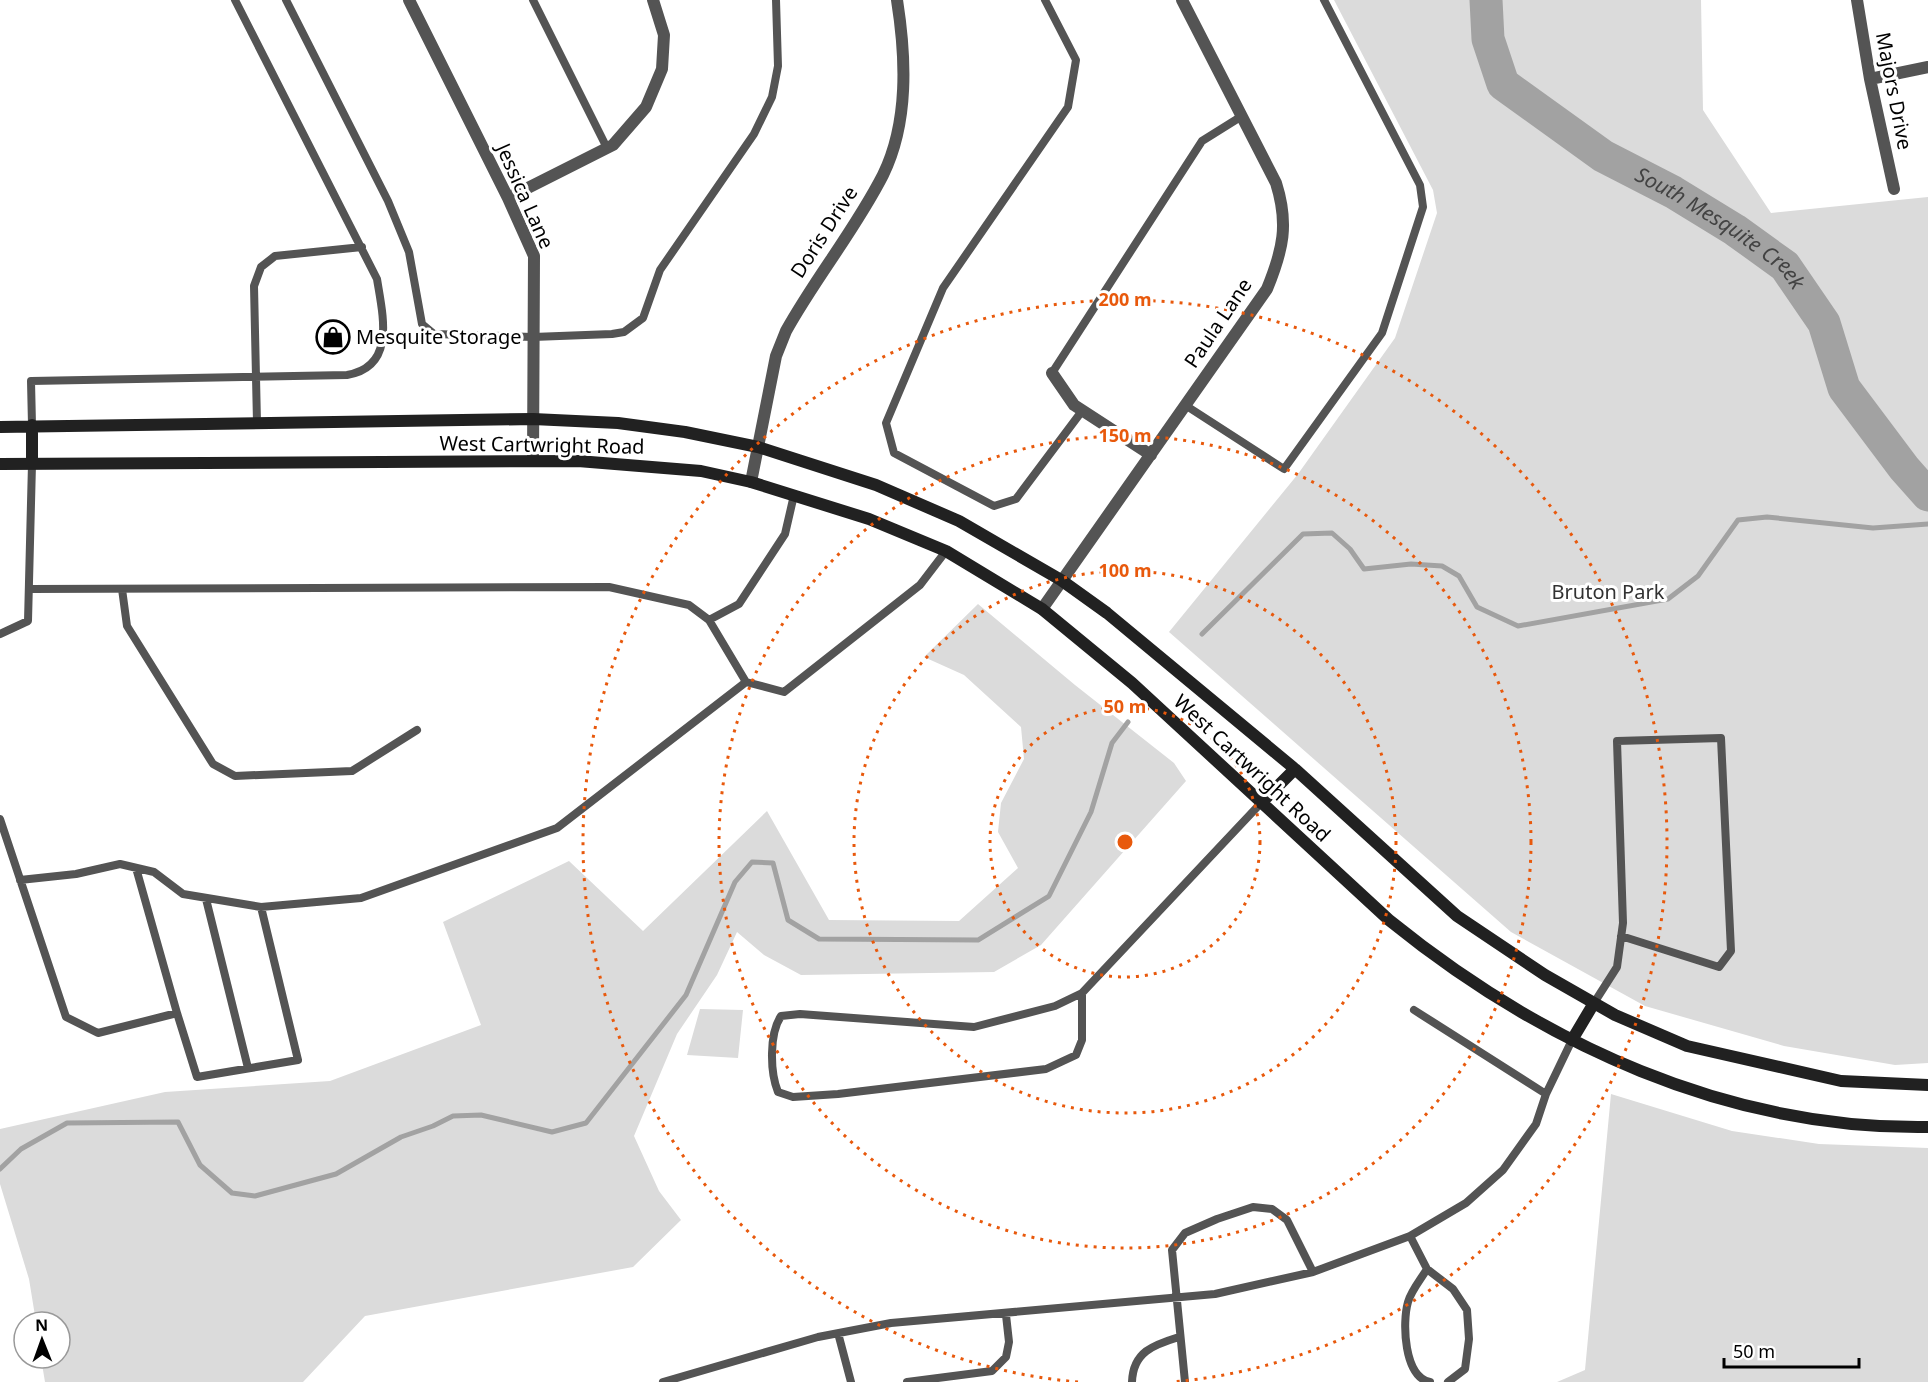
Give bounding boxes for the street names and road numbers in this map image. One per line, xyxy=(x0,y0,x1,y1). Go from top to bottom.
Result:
street label: Majors Drive xyxy=(1870,30,1919,152)
street label: Jessica Lane xyxy=(489,137,561,253)
street label: Doris Drive xyxy=(784,181,863,283)
street label: Paula Lane xyxy=(1178,273,1257,373)
street label: West Cartwright Road xyxy=(439,429,645,460)
street label: West Cartwright Road xyxy=(1168,688,1337,847)

